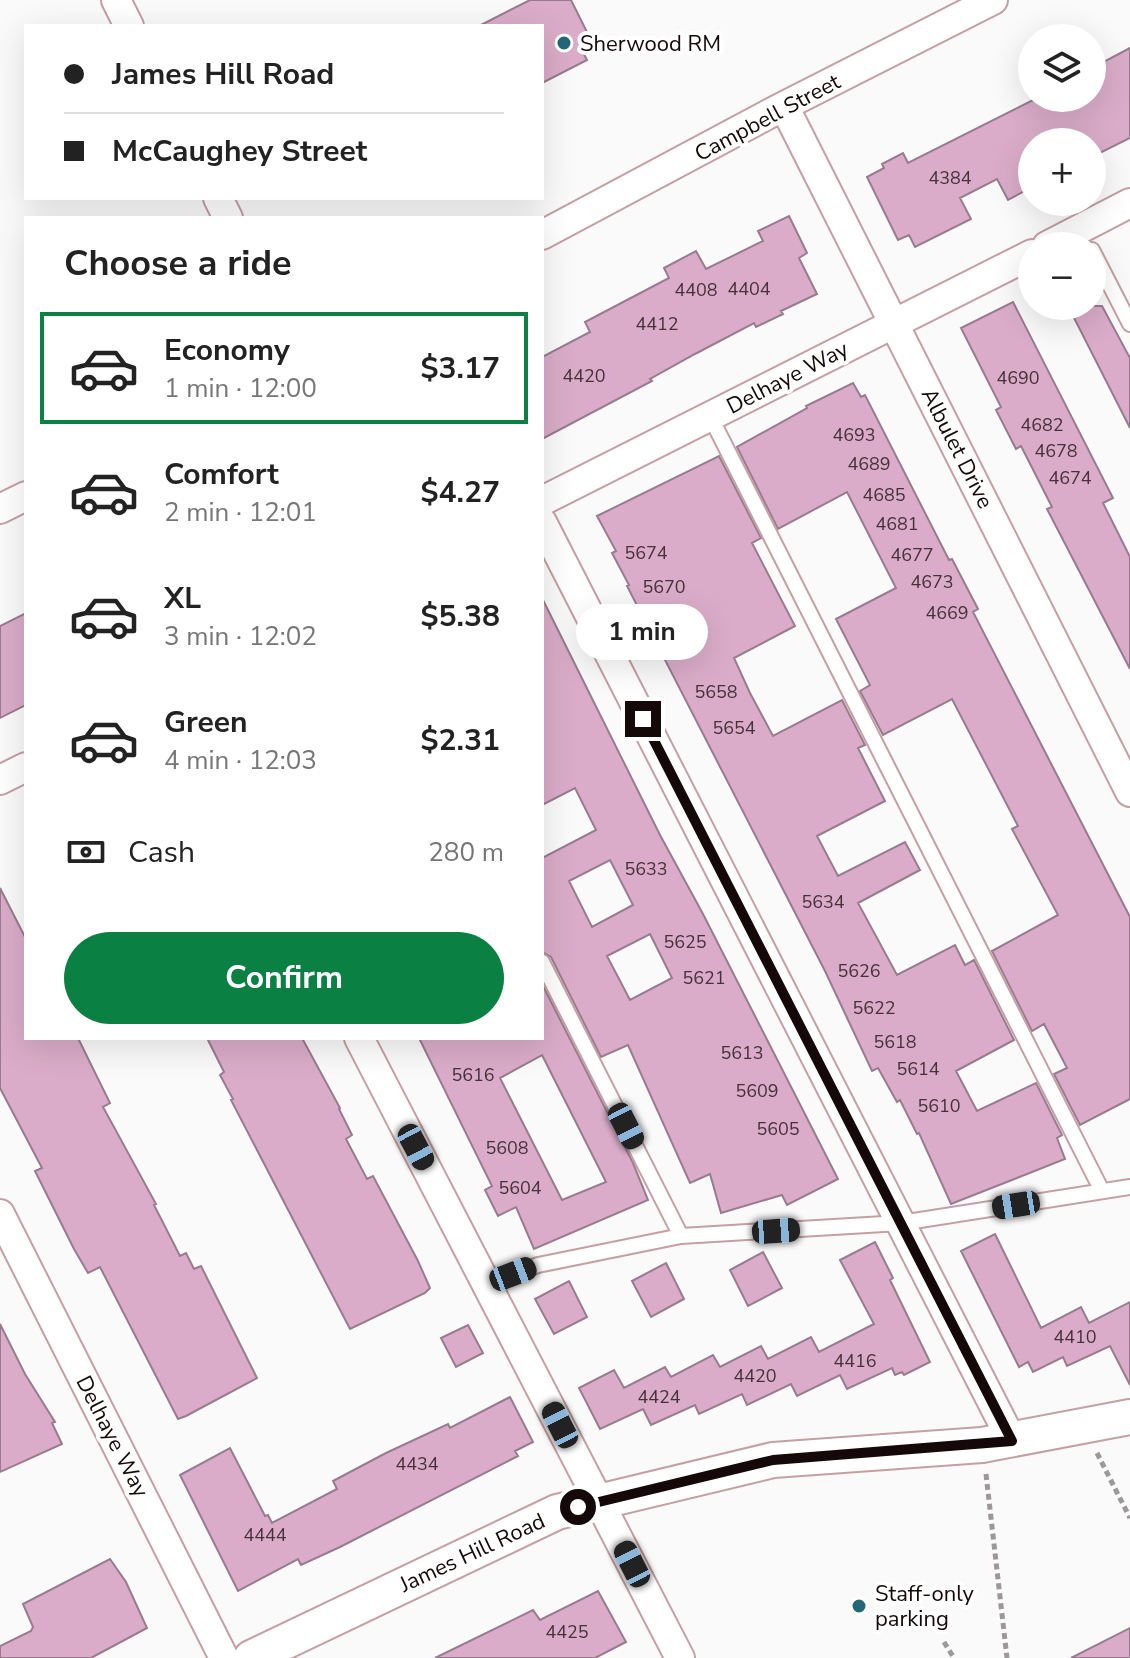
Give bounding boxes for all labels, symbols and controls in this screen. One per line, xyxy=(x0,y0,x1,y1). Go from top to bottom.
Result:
map controls xyxy=(1018,24,1106,320)
button: layers xyxy=(1018,24,1106,112)
place label: Sherwood RM xyxy=(580,29,721,59)
marker: Sherwood RM xyxy=(555,34,573,52)
text: James Hill Road xyxy=(112,54,334,95)
street label: Campbell Street xyxy=(689,67,846,169)
button: + xyxy=(1018,128,1106,216)
text: McCaughey Street xyxy=(112,131,367,172)
house number: 4384 xyxy=(928,166,972,190)
button: − xyxy=(1018,232,1106,320)
text: Choose a ride xyxy=(64,239,292,288)
house number: 4404 xyxy=(727,277,771,301)
house number: 4408 xyxy=(674,278,718,302)
house number: 4412 xyxy=(635,312,679,336)
text: Economy xyxy=(164,330,290,371)
icon: car xyxy=(68,332,140,404)
street label: Delhaye Way xyxy=(721,334,854,421)
text: $3.17 xyxy=(421,348,500,389)
house number: 4420 xyxy=(562,364,606,388)
house number: 4690 xyxy=(996,366,1040,390)
text: 1 min · 12:00 xyxy=(164,371,317,406)
street label: Albulet Drive xyxy=(914,383,1000,514)
house number: 4682 xyxy=(1020,413,1064,437)
house number: 4693 xyxy=(832,423,876,447)
house number: 4678 xyxy=(1034,439,1078,463)
house number: 4689 xyxy=(847,452,891,476)
text: Comfort xyxy=(164,454,279,495)
icon: car xyxy=(68,456,140,528)
house number: 4674 xyxy=(1048,466,1092,490)
text: $4.27 xyxy=(421,472,500,513)
house number: 4685 xyxy=(862,483,906,507)
text: 2 min · 12:01 xyxy=(164,495,317,530)
house number: 4681 xyxy=(875,512,919,536)
house number: 5674 xyxy=(624,541,668,565)
house number: 4677 xyxy=(890,543,934,567)
house number: 4673 xyxy=(910,570,954,594)
house number: 5670 xyxy=(642,575,686,599)
text: XL xyxy=(164,578,201,619)
icon: car xyxy=(68,580,140,652)
text: $5.38 xyxy=(421,596,500,637)
house number: 4669 xyxy=(925,601,969,625)
callout: 1 min xyxy=(577,603,709,659)
text: 1 min xyxy=(608,614,676,649)
text: 3 min · 12:02 xyxy=(164,619,317,654)
house number: 5658 xyxy=(694,680,738,704)
route end xyxy=(625,701,661,737)
text: Green xyxy=(164,702,248,743)
icon: car xyxy=(68,704,140,776)
house number: 5654 xyxy=(712,716,756,740)
text: $2.31 xyxy=(421,720,500,761)
text: 4 min · 12:03 xyxy=(164,743,317,778)
icon: cash xyxy=(64,830,108,874)
text: Cash xyxy=(128,832,195,873)
text: 280 m xyxy=(428,835,504,870)
house number: 5633 xyxy=(624,857,668,881)
house number: 5634 xyxy=(801,890,845,914)
house number: 5625 xyxy=(663,930,707,954)
button: Confirm xyxy=(64,932,504,1024)
house number: 5626 xyxy=(837,959,881,983)
house number: 5621 xyxy=(682,966,726,990)
house number: 5622 xyxy=(852,996,896,1020)
house number: 5618 xyxy=(873,1030,917,1054)
house number: 5613 xyxy=(720,1041,764,1065)
house number: 5614 xyxy=(896,1057,940,1081)
house number: 5616 xyxy=(451,1063,495,1087)
house number: 5609 xyxy=(735,1079,779,1103)
house number: 5610 xyxy=(917,1094,961,1118)
car xyxy=(604,1099,648,1153)
house number: 5605 xyxy=(756,1117,800,1141)
car xyxy=(394,1120,438,1174)
house number: 5608 xyxy=(485,1136,529,1160)
house number: 5604 xyxy=(498,1176,542,1200)
car xyxy=(990,1189,1042,1221)
car xyxy=(751,1217,801,1245)
car xyxy=(486,1254,540,1294)
house number: 4410 xyxy=(1053,1325,1097,1349)
house number: 4416 xyxy=(833,1349,877,1373)
house number: 4420 xyxy=(733,1364,777,1388)
street label: Delhaye Way xyxy=(69,1370,156,1503)
house number: 4424 xyxy=(637,1385,681,1409)
car xyxy=(538,1398,582,1452)
house number: 4434 xyxy=(395,1452,439,1476)
route start xyxy=(560,1489,596,1525)
street label: James Hill Road xyxy=(394,1506,550,1600)
house number: 4444 xyxy=(243,1523,287,1547)
car xyxy=(610,1537,654,1591)
place label: Staff-only parking xyxy=(875,1579,975,1634)
marker: Staff-only parking xyxy=(850,1597,868,1615)
house number: 4425 xyxy=(545,1620,589,1644)

